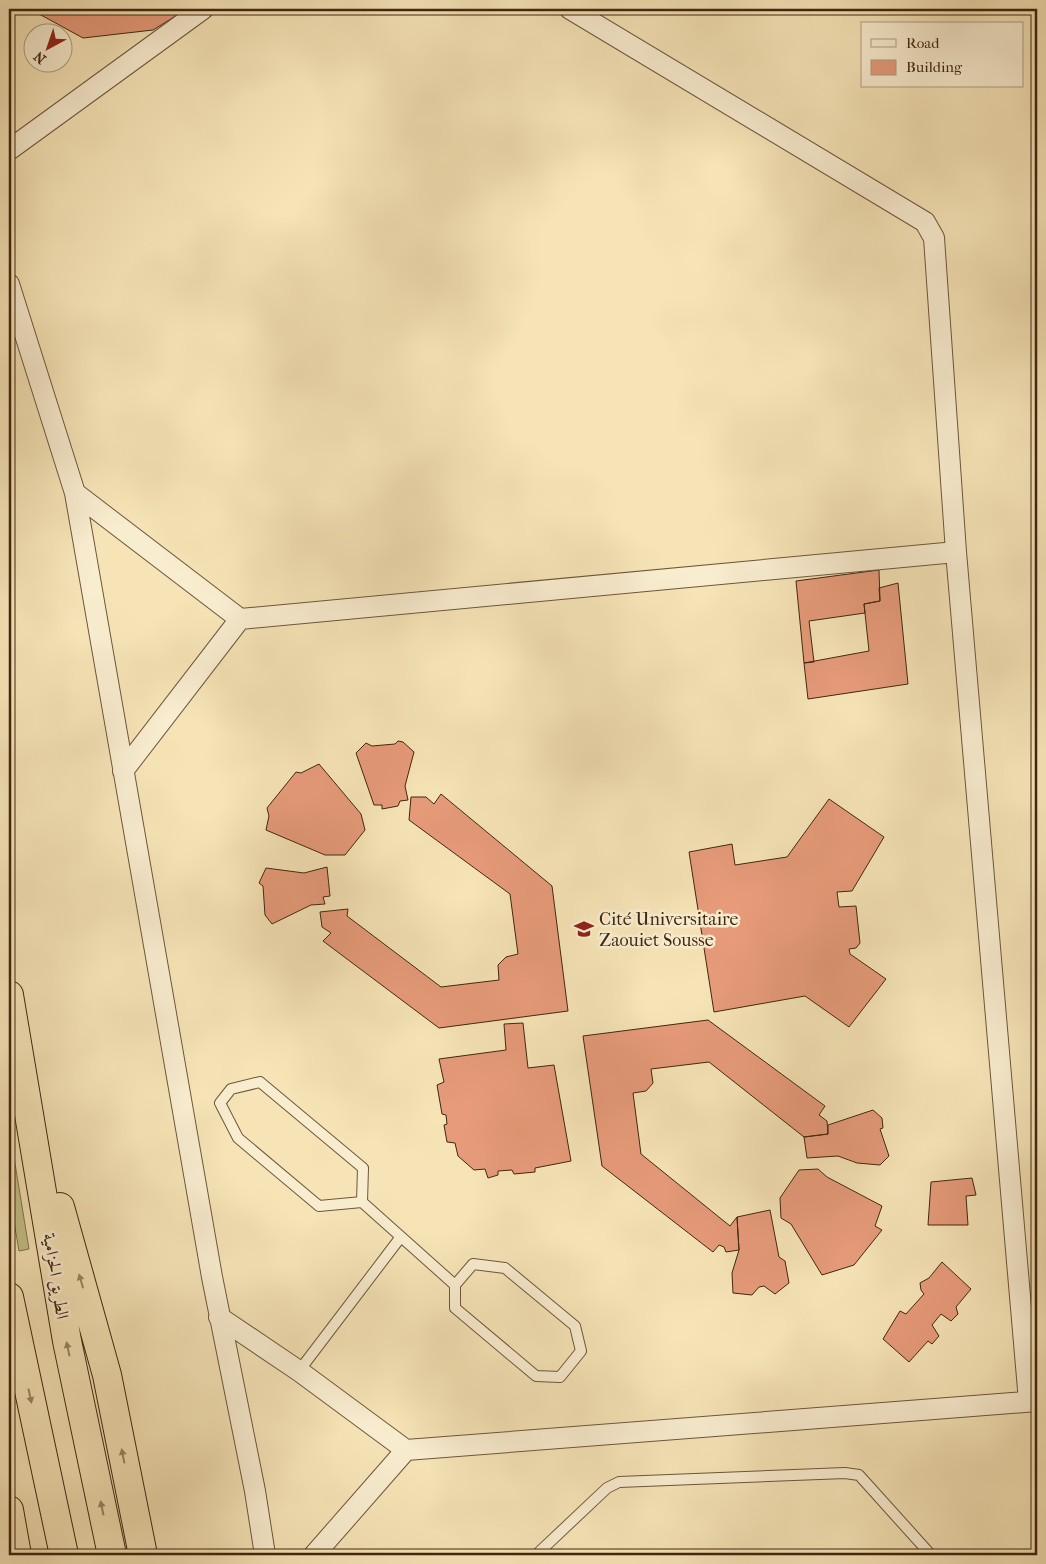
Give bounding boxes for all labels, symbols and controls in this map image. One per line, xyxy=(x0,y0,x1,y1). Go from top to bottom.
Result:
north arrow xyxy=(22,22,72,72)
legend xyxy=(861,22,1024,88)
text: Road xyxy=(906,34,940,52)
text: N xyxy=(30,47,49,68)
text: Building xyxy=(906,58,963,76)
place label: Cité Universitaire Zaouiet Sousse xyxy=(599,909,739,951)
school or university icon: Cité Universitaire Zaouiet Sousse xyxy=(573,918,595,940)
street label: الطريق الحزامية xyxy=(37,1231,73,1321)
one-way arrow xyxy=(77,1274,85,1289)
one-way arrow xyxy=(64,1340,72,1356)
one-way arrow xyxy=(26,1388,34,1403)
one-way arrow xyxy=(119,1448,127,1464)
one-way arrow xyxy=(98,1500,106,1515)

